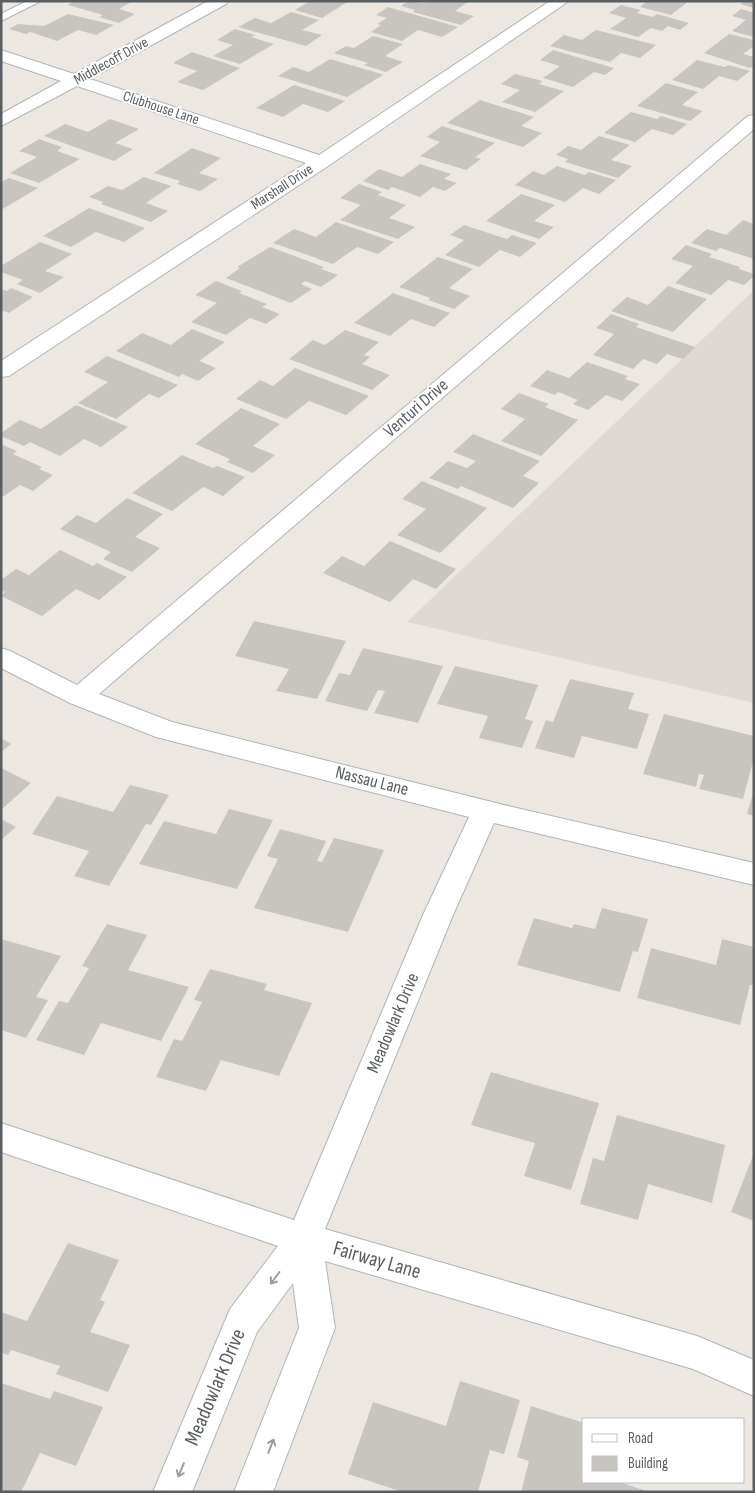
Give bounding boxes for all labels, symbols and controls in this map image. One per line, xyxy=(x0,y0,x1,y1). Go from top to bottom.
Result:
street label: Middlecoff Drive xyxy=(70,33,152,89)
street label: Clubhouse Lane xyxy=(120,87,202,129)
street label: Marshall Drive xyxy=(247,160,317,214)
street label: Venturi Drive xyxy=(380,374,452,442)
street label: Nassau Lane xyxy=(333,762,411,800)
street label: Meadowlark Drive xyxy=(363,970,423,1076)
street label: Fairway Lane xyxy=(330,1236,424,1284)
one-way arrow xyxy=(270,1271,280,1285)
street label: Meadowlark Drive xyxy=(179,1325,251,1449)
legend xyxy=(582,1418,745,1483)
text: Road xyxy=(628,1429,653,1448)
one-way arrow xyxy=(267,1439,276,1454)
text: Building xyxy=(628,1454,668,1473)
one-way arrow xyxy=(175,1462,185,1477)

